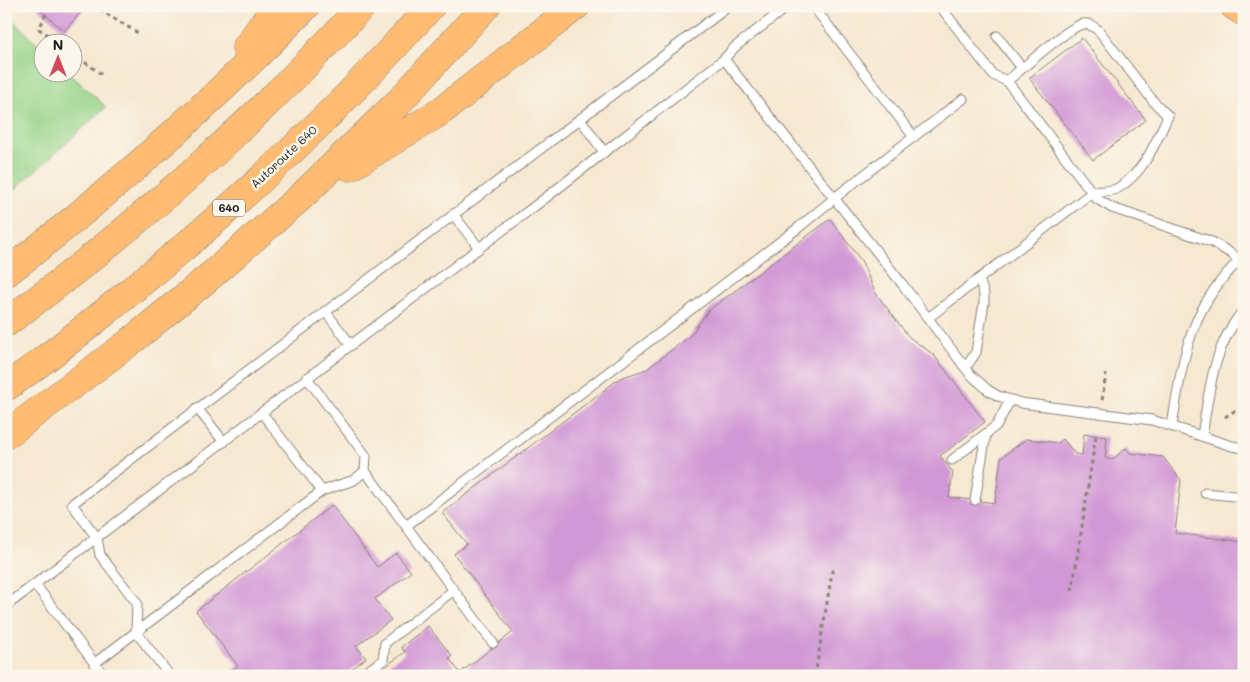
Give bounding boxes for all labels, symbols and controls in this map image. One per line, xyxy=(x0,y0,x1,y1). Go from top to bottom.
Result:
north arrow xyxy=(32,32,82,82)
text: N xyxy=(53,35,63,54)
street label: Autoroute 640 xyxy=(247,121,320,191)
road number: 640 xyxy=(213,200,245,217)

